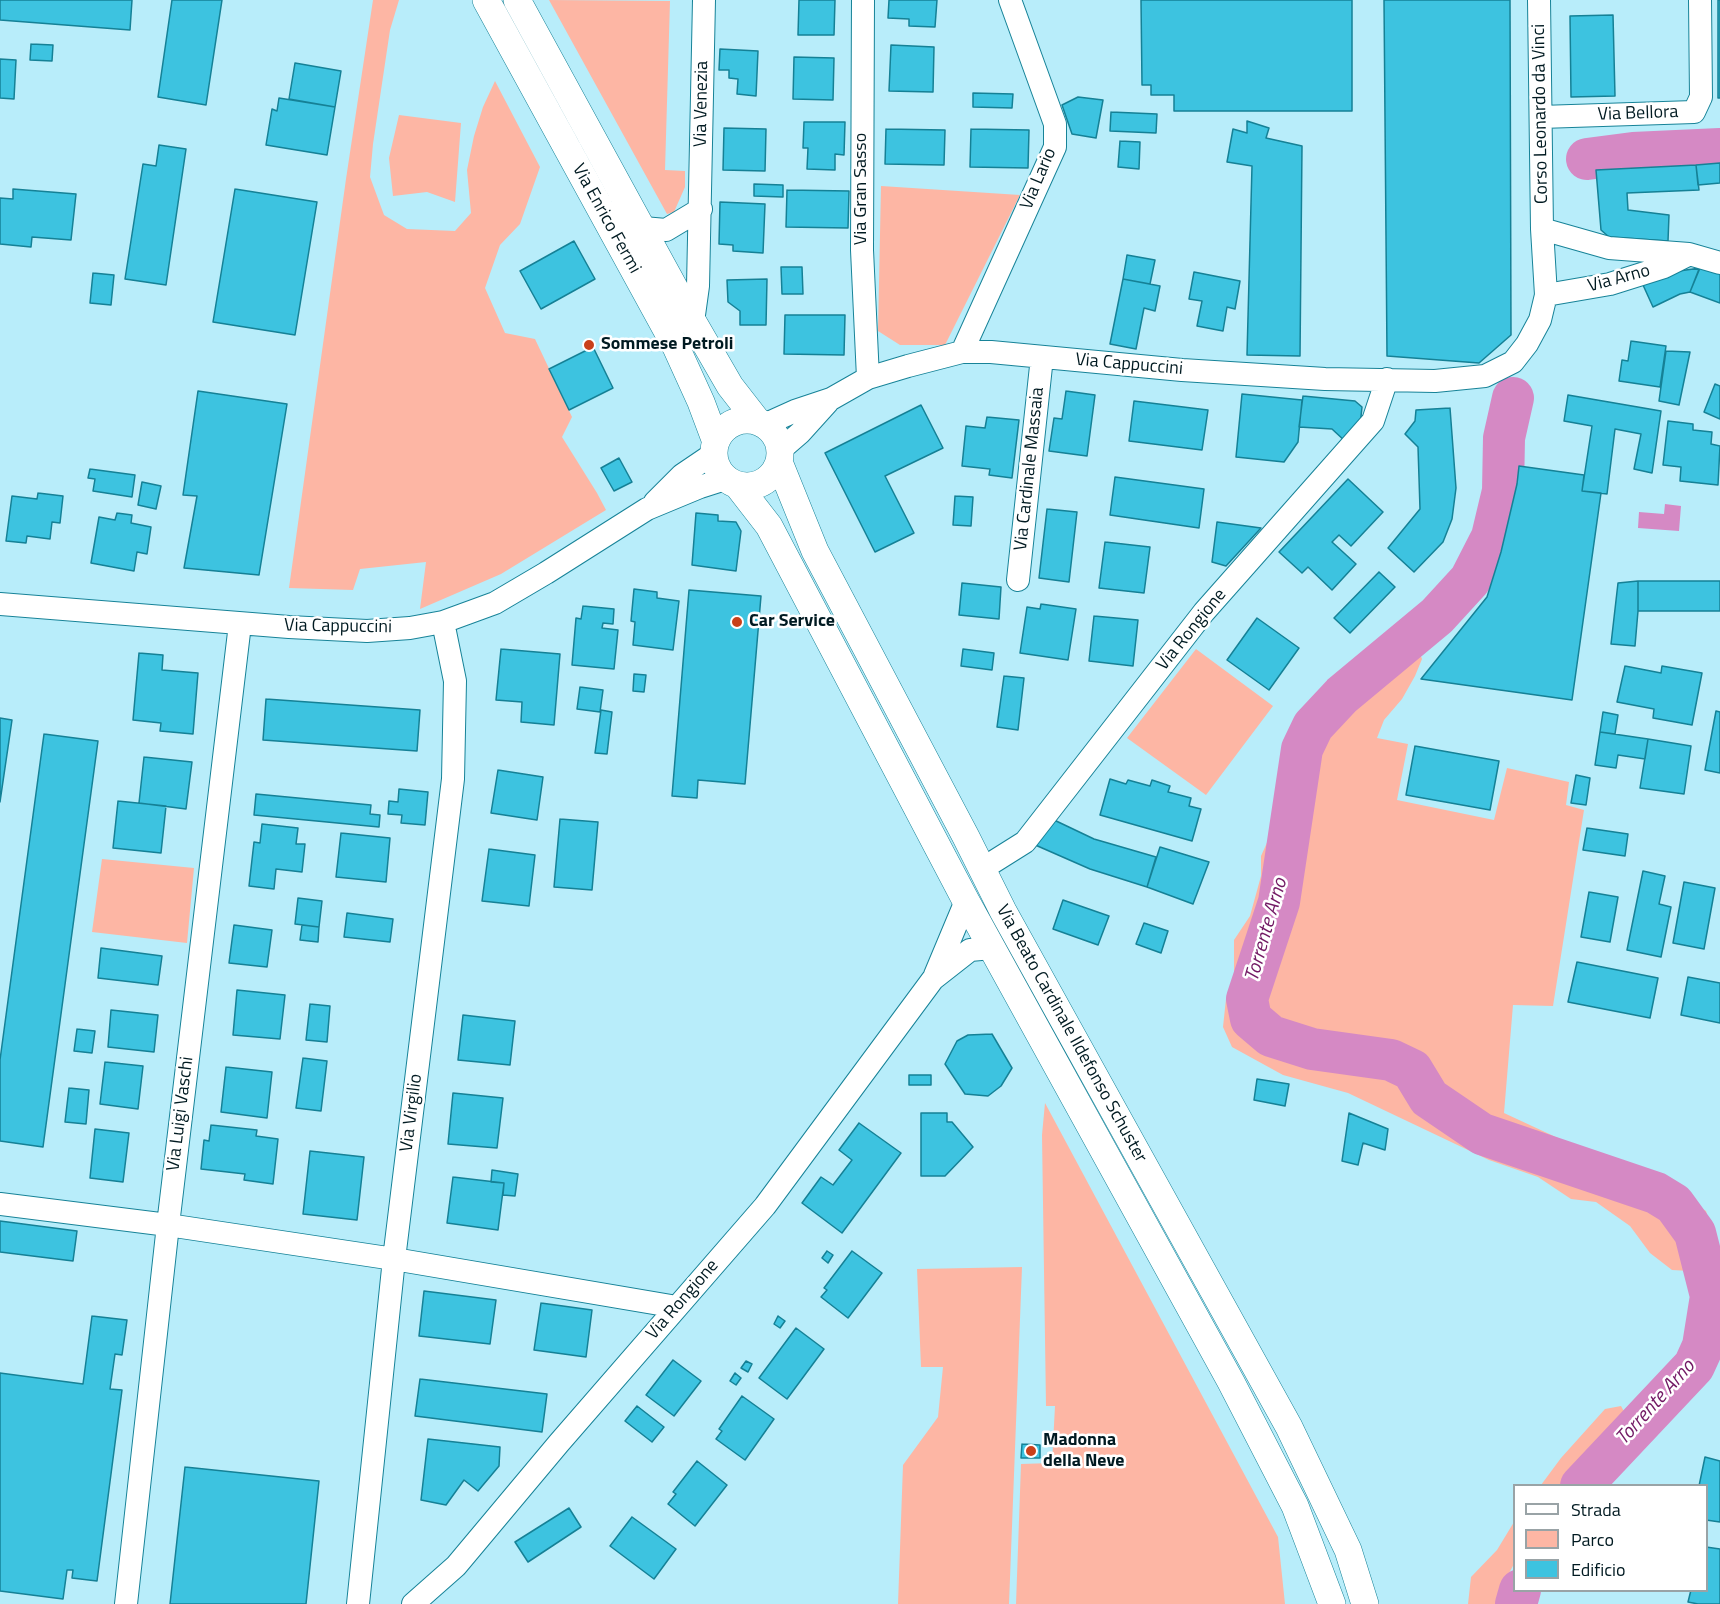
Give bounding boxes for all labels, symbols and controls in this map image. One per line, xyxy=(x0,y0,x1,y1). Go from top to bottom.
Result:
street label: Corso Leonardo da Vinci xyxy=(1529,24,1553,204)
street label: Via Venezia xyxy=(690,61,714,147)
street label: Via Bellora xyxy=(1597,102,1679,126)
street label: Via Gran Sasso xyxy=(851,133,873,245)
street label: Via Lario xyxy=(1016,145,1062,213)
street label: Via Enrico Fermi xyxy=(567,160,645,278)
street label: Via Arno xyxy=(1586,260,1652,298)
place label: Sommese Petroli xyxy=(601,334,733,356)
marker: Sommese Petroli xyxy=(582,338,596,352)
street label: Via Cappuccini xyxy=(1074,350,1184,380)
street label: Via Cardinale Massaia xyxy=(1011,386,1049,552)
street label: Via Rongione xyxy=(1152,585,1232,675)
place label: Car Service xyxy=(749,611,835,633)
street label: Via Cappuccini xyxy=(284,615,392,639)
marker: Car Service xyxy=(730,615,744,629)
water label: Torrente Arno xyxy=(1241,876,1293,984)
street label: Via Beato Cardinale Ildefonso Schuster xyxy=(991,901,1151,1167)
street label: Via Luigi Vaschi xyxy=(163,1055,199,1173)
street label: Via Virgilio xyxy=(396,1073,428,1153)
street label: Via Rongione xyxy=(642,1256,724,1344)
water label: Torrente Arno xyxy=(1611,1355,1701,1451)
place label: Madonna della Neve xyxy=(1043,1430,1124,1472)
marker: Madonna della Neve xyxy=(1024,1444,1038,1458)
legend xyxy=(1513,1484,1708,1592)
text: Strada xyxy=(1571,1496,1621,1523)
text: Parco xyxy=(1571,1526,1614,1553)
text: Edificio xyxy=(1571,1556,1625,1583)

